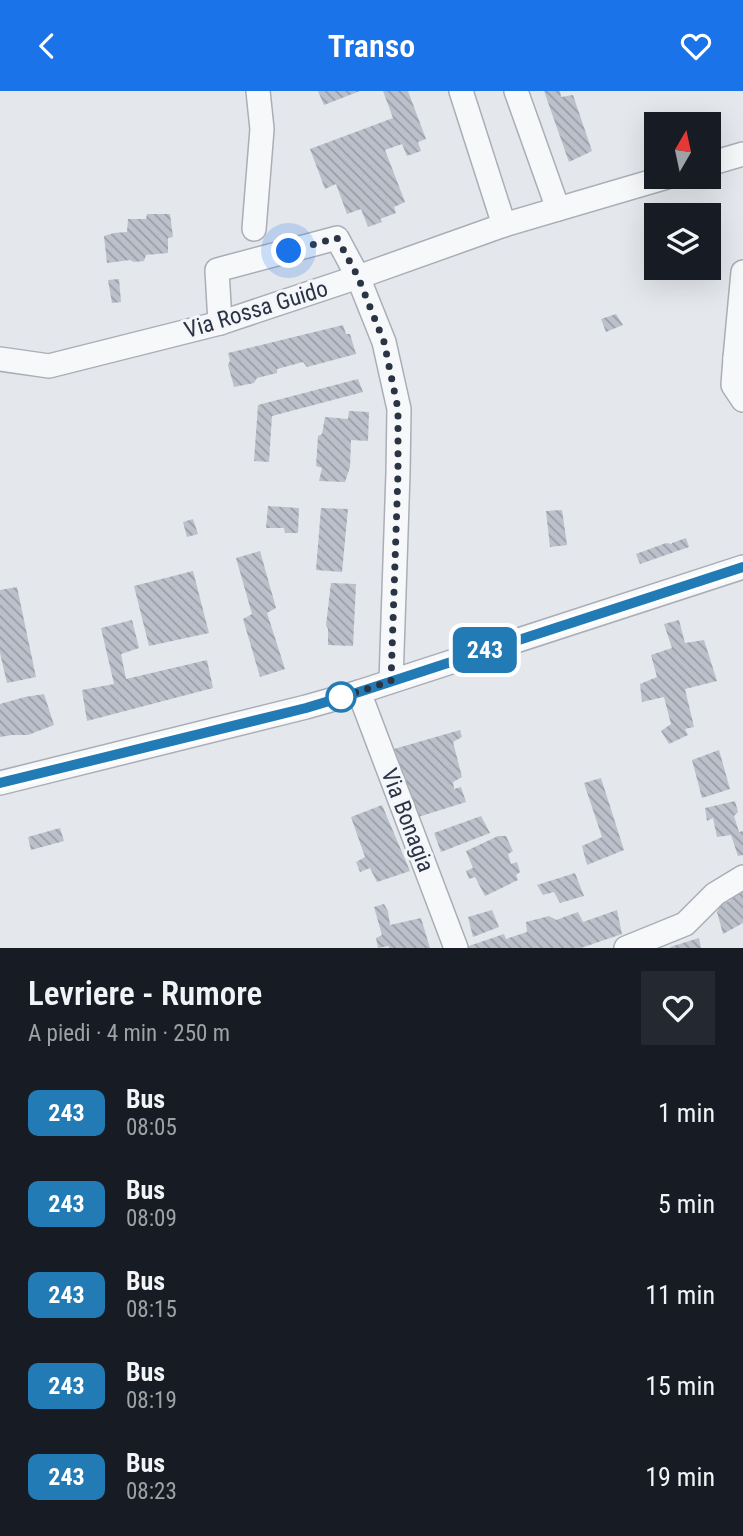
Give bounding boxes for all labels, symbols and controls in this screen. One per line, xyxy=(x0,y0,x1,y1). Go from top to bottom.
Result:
icon: back xyxy=(28,27,66,65)
text: Transo xyxy=(328,27,415,65)
icon: heart xyxy=(677,27,715,65)
north arrow xyxy=(644,112,721,189)
map controls xyxy=(644,112,721,280)
button: layers xyxy=(644,203,721,280)
your location xyxy=(271,233,306,268)
street label: Via Rossa Guido xyxy=(181,275,331,344)
line badge: 243 xyxy=(445,627,525,673)
text: 243 xyxy=(467,636,503,664)
unlabelled marker xyxy=(326,682,356,712)
street label: Via Bonagia xyxy=(376,765,440,876)
button: heart xyxy=(641,971,715,1045)
text: Levriere - Rumore xyxy=(28,974,262,1013)
text: A piedi · 4 min · 250 m xyxy=(28,1020,230,1047)
text: Bus xyxy=(126,1084,165,1114)
text: 1 min xyxy=(658,1098,715,1128)
text: 243 xyxy=(48,1099,85,1127)
text: 08:05 xyxy=(126,1114,177,1141)
text: Bus xyxy=(126,1175,165,1205)
text: 5 min xyxy=(658,1189,715,1219)
text: 243 xyxy=(48,1190,85,1218)
text: 08:09 xyxy=(126,1205,177,1232)
text: Bus xyxy=(126,1266,165,1296)
text: 11 min xyxy=(645,1280,715,1310)
text: 243 xyxy=(48,1281,85,1309)
text: 08:15 xyxy=(126,1296,177,1323)
text: Bus xyxy=(126,1357,165,1387)
text: 15 min xyxy=(645,1371,715,1401)
text: 243 xyxy=(48,1372,85,1400)
text: 08:19 xyxy=(126,1387,177,1414)
text: Bus xyxy=(126,1448,165,1478)
text: 19 min xyxy=(645,1462,715,1492)
text: 243 xyxy=(48,1463,85,1491)
text: 08:23 xyxy=(126,1478,177,1505)

